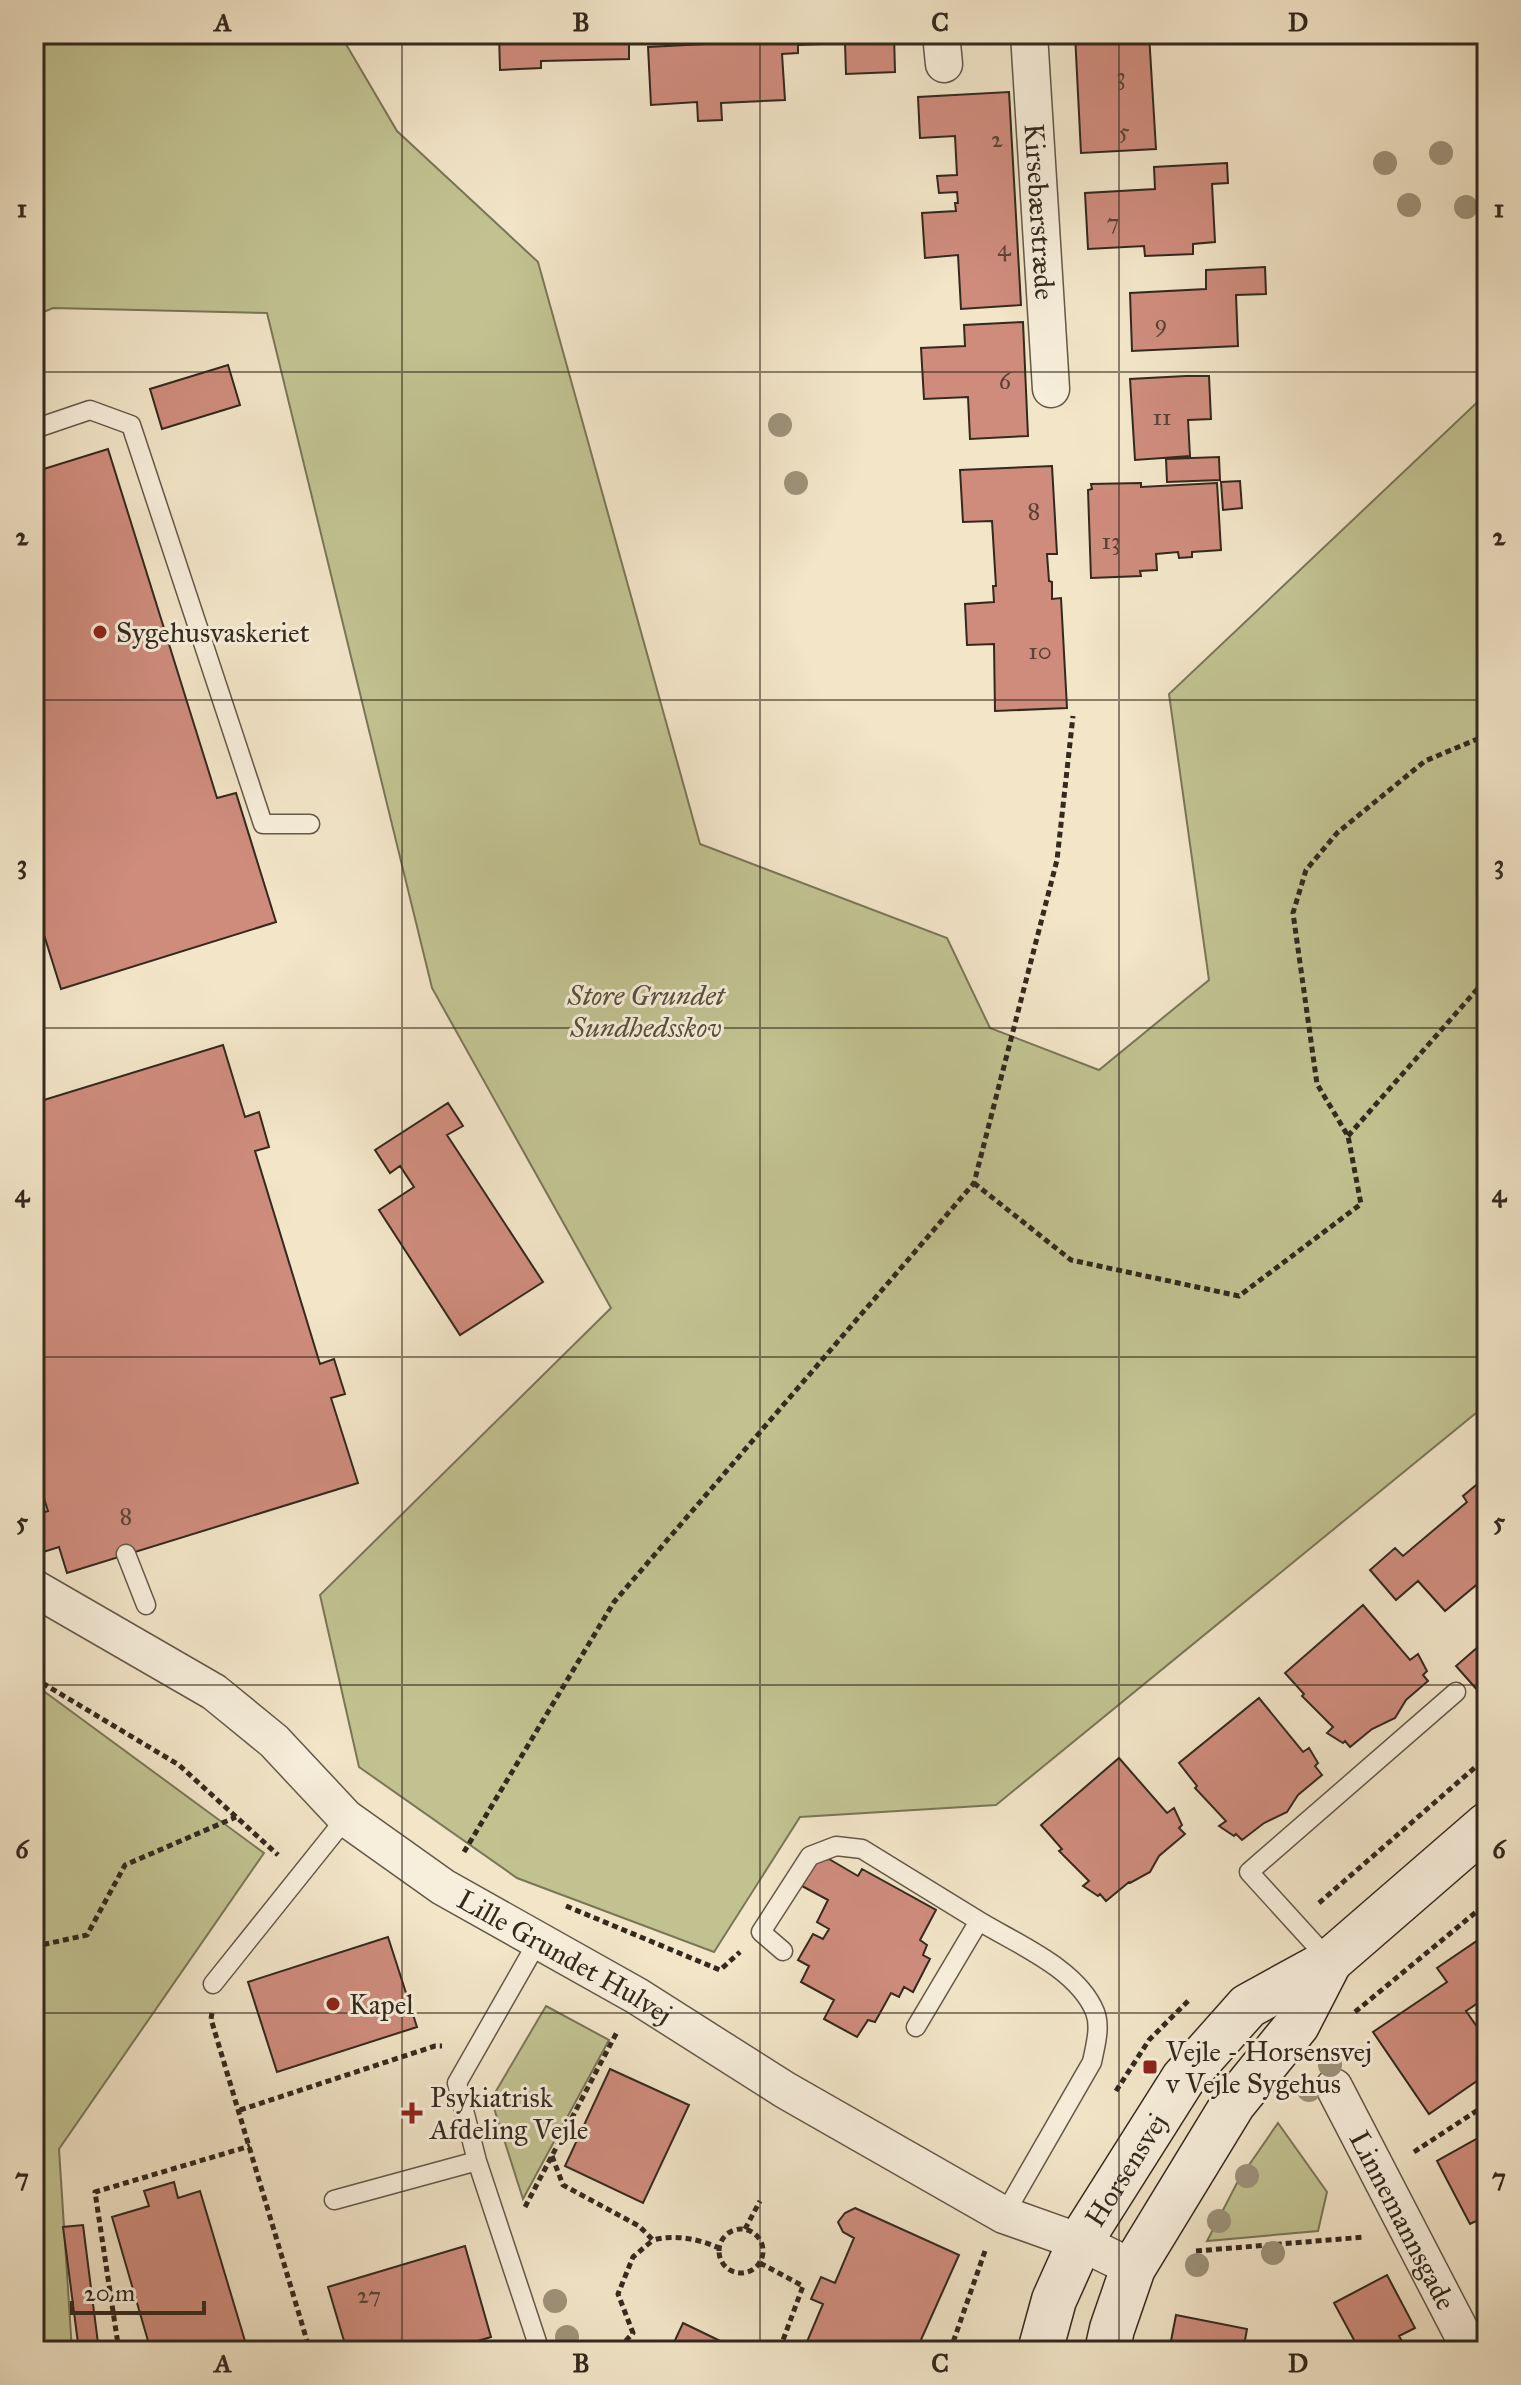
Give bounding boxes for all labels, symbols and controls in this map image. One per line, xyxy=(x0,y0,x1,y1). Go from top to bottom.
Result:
text: A xyxy=(212,6,232,38)
text: B xyxy=(572,6,590,38)
text: C xyxy=(931,6,949,38)
text: D xyxy=(1288,6,1308,38)
house number: 3 xyxy=(1116,61,1126,91)
house number: 5 xyxy=(1118,116,1130,146)
street label: Kirsebærstræde xyxy=(1017,122,1062,301)
house number: 2 xyxy=(991,124,1003,154)
text: 1 xyxy=(17,192,27,224)
text: 1 xyxy=(1494,192,1504,224)
house number: 7 xyxy=(1107,207,1119,237)
house number: 4 xyxy=(997,233,1011,263)
house number: 9 xyxy=(1155,308,1167,338)
house number: 6 xyxy=(999,366,1012,396)
house number: 11 xyxy=(1153,402,1171,432)
house number: 8 xyxy=(1028,496,1040,526)
text: 2 xyxy=(16,520,30,552)
text: 2 xyxy=(1493,520,1507,552)
house number: 13 xyxy=(1101,526,1121,556)
place label: Sygehusvaskeriet xyxy=(116,615,310,650)
marker: Sygehusvaskeriet xyxy=(91,623,109,641)
house number: 10 xyxy=(1028,636,1052,666)
text: 3 xyxy=(17,848,27,880)
text: 3 xyxy=(1494,848,1504,880)
park label: Store Grundet Sundhedsskov xyxy=(567,978,727,1045)
text: 4 xyxy=(15,1177,31,1209)
text: 4 xyxy=(1492,1177,1508,1209)
house number: 8 xyxy=(120,1501,132,1531)
text: 5 xyxy=(16,1505,29,1537)
text: 5 xyxy=(1493,1505,1506,1537)
text: 6 xyxy=(15,1833,30,1865)
text: 6 xyxy=(1492,1833,1507,1865)
street label: Lille Grundet Hulvej xyxy=(451,1882,679,2032)
place label: Kapel xyxy=(349,1987,414,2022)
marker: Kapel xyxy=(324,1995,342,2013)
place label: Vejle - Horsensvej v Vejle Sygehus xyxy=(1165,2034,1372,2101)
marker: Vejle - Horsensvej v Vejle Sygehus xyxy=(1141,2058,1159,2076)
place label: Psykiatrisk Afdeling Vejle xyxy=(429,2080,588,2147)
marker: Psykiatrisk Afdeling Vejle xyxy=(401,2102,423,2124)
street label: Horsensvej xyxy=(1077,2107,1175,2233)
street label: Linnemannsgade xyxy=(1342,2125,1464,2316)
text: 7 xyxy=(15,2161,29,2193)
text: 7 xyxy=(1492,2161,1506,2193)
scale bar xyxy=(72,2265,204,2315)
text: 20 m xyxy=(84,2278,135,2308)
house number: 27 xyxy=(357,2280,381,2310)
text: A xyxy=(212,2347,232,2379)
text: B xyxy=(572,2347,590,2379)
text: C xyxy=(931,2347,949,2379)
text: D xyxy=(1288,2347,1308,2379)

